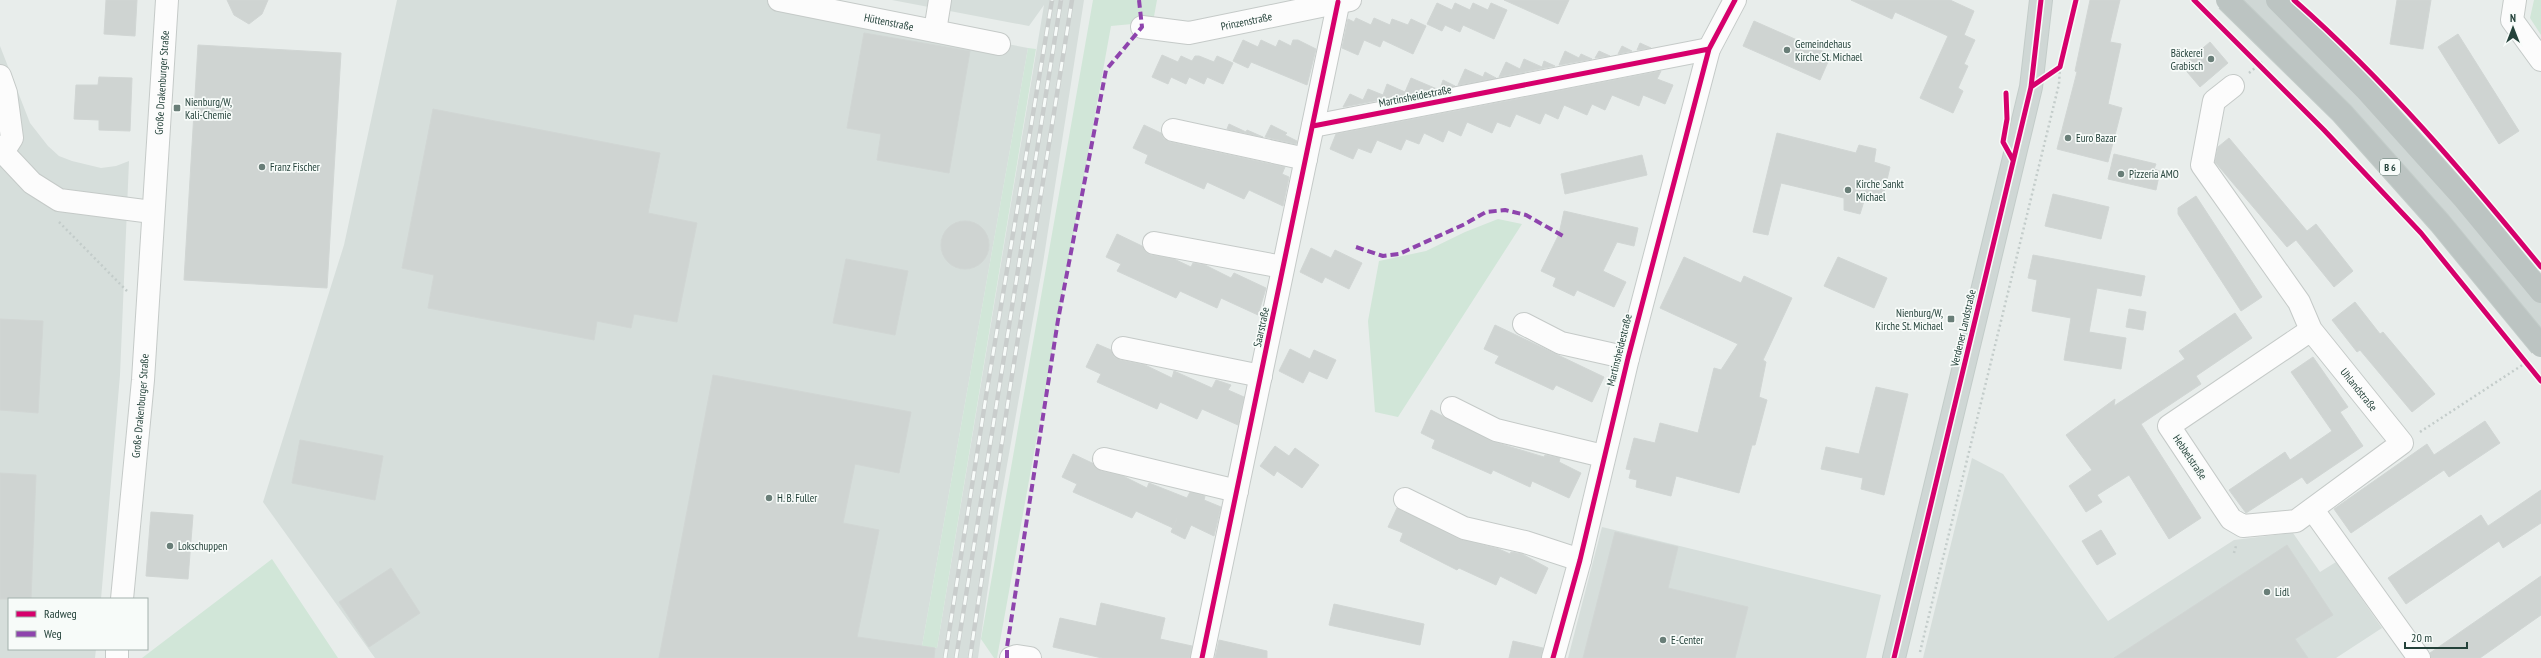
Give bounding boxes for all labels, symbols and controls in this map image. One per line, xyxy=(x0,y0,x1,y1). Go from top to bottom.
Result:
north arrow xyxy=(2493,8,2533,48)
street label: Prinzenstraße xyxy=(1219,9,1274,33)
street label: Hüttenstraße xyxy=(863,10,915,34)
text: N xyxy=(2510,11,2516,25)
street label: Große Drakenburger Straße xyxy=(152,30,172,135)
place label: Gemeindehaus Kirche St. Michael xyxy=(1795,37,1863,64)
marker: Gemeindehaus Kirche St. Michael xyxy=(1782,45,1792,55)
place label: Bäckerei Grabisch xyxy=(2171,46,2203,73)
marker: Bäckerei Grabisch xyxy=(2206,54,2216,64)
street label: Martinsheidestraße xyxy=(1377,82,1453,110)
place label: Nienburg/W, Kali-Chemie xyxy=(185,95,232,122)
marker: Nienburg/W, Kali-Chemie xyxy=(172,103,182,113)
place label: Euro Bazar xyxy=(2076,131,2117,145)
marker: Euro Bazar xyxy=(2063,133,2073,143)
road number: B 6 xyxy=(2380,159,2400,175)
place label: Franz Fischer xyxy=(270,160,320,174)
marker: Franz Fischer xyxy=(257,162,267,172)
place label: Pizzeria AMO xyxy=(2129,167,2179,181)
marker: Pizzeria AMO xyxy=(2116,169,2126,179)
place label: Kirche Sankt Michael xyxy=(1856,177,1904,204)
marker: Kirche Sankt Michael xyxy=(1843,185,1853,195)
street label: Verdener Landstraße xyxy=(1947,288,1979,369)
street label: Saarstraße xyxy=(1250,305,1272,348)
place label: Nienburg/W, Kirche St. Michael xyxy=(1876,306,1943,333)
street label: Martinsheidestraße xyxy=(1603,312,1635,387)
marker: Nienburg/W, Kirche St. Michael xyxy=(1946,314,1956,324)
street label: Große Drakenburger Straße xyxy=(129,353,152,459)
street label: Uhlandstraße xyxy=(2337,365,2381,414)
street label: Hebbelstraße xyxy=(2170,432,2210,482)
place label: H. B. Fuller xyxy=(777,491,817,505)
marker: H. B. Fuller xyxy=(764,493,774,503)
place label: Lokschuppen xyxy=(178,539,227,553)
marker: Lokschuppen xyxy=(165,541,175,551)
place label: Lidl xyxy=(2275,585,2290,599)
marker: Lidl xyxy=(2262,587,2272,597)
legend xyxy=(8,598,148,650)
text: Radweg xyxy=(44,606,77,621)
scale bar xyxy=(2405,624,2467,650)
text: Weg xyxy=(44,626,62,641)
text: 20 m xyxy=(2411,630,2432,645)
place label: E-Center xyxy=(1671,633,1704,647)
marker: E-Center xyxy=(1658,635,1668,645)

